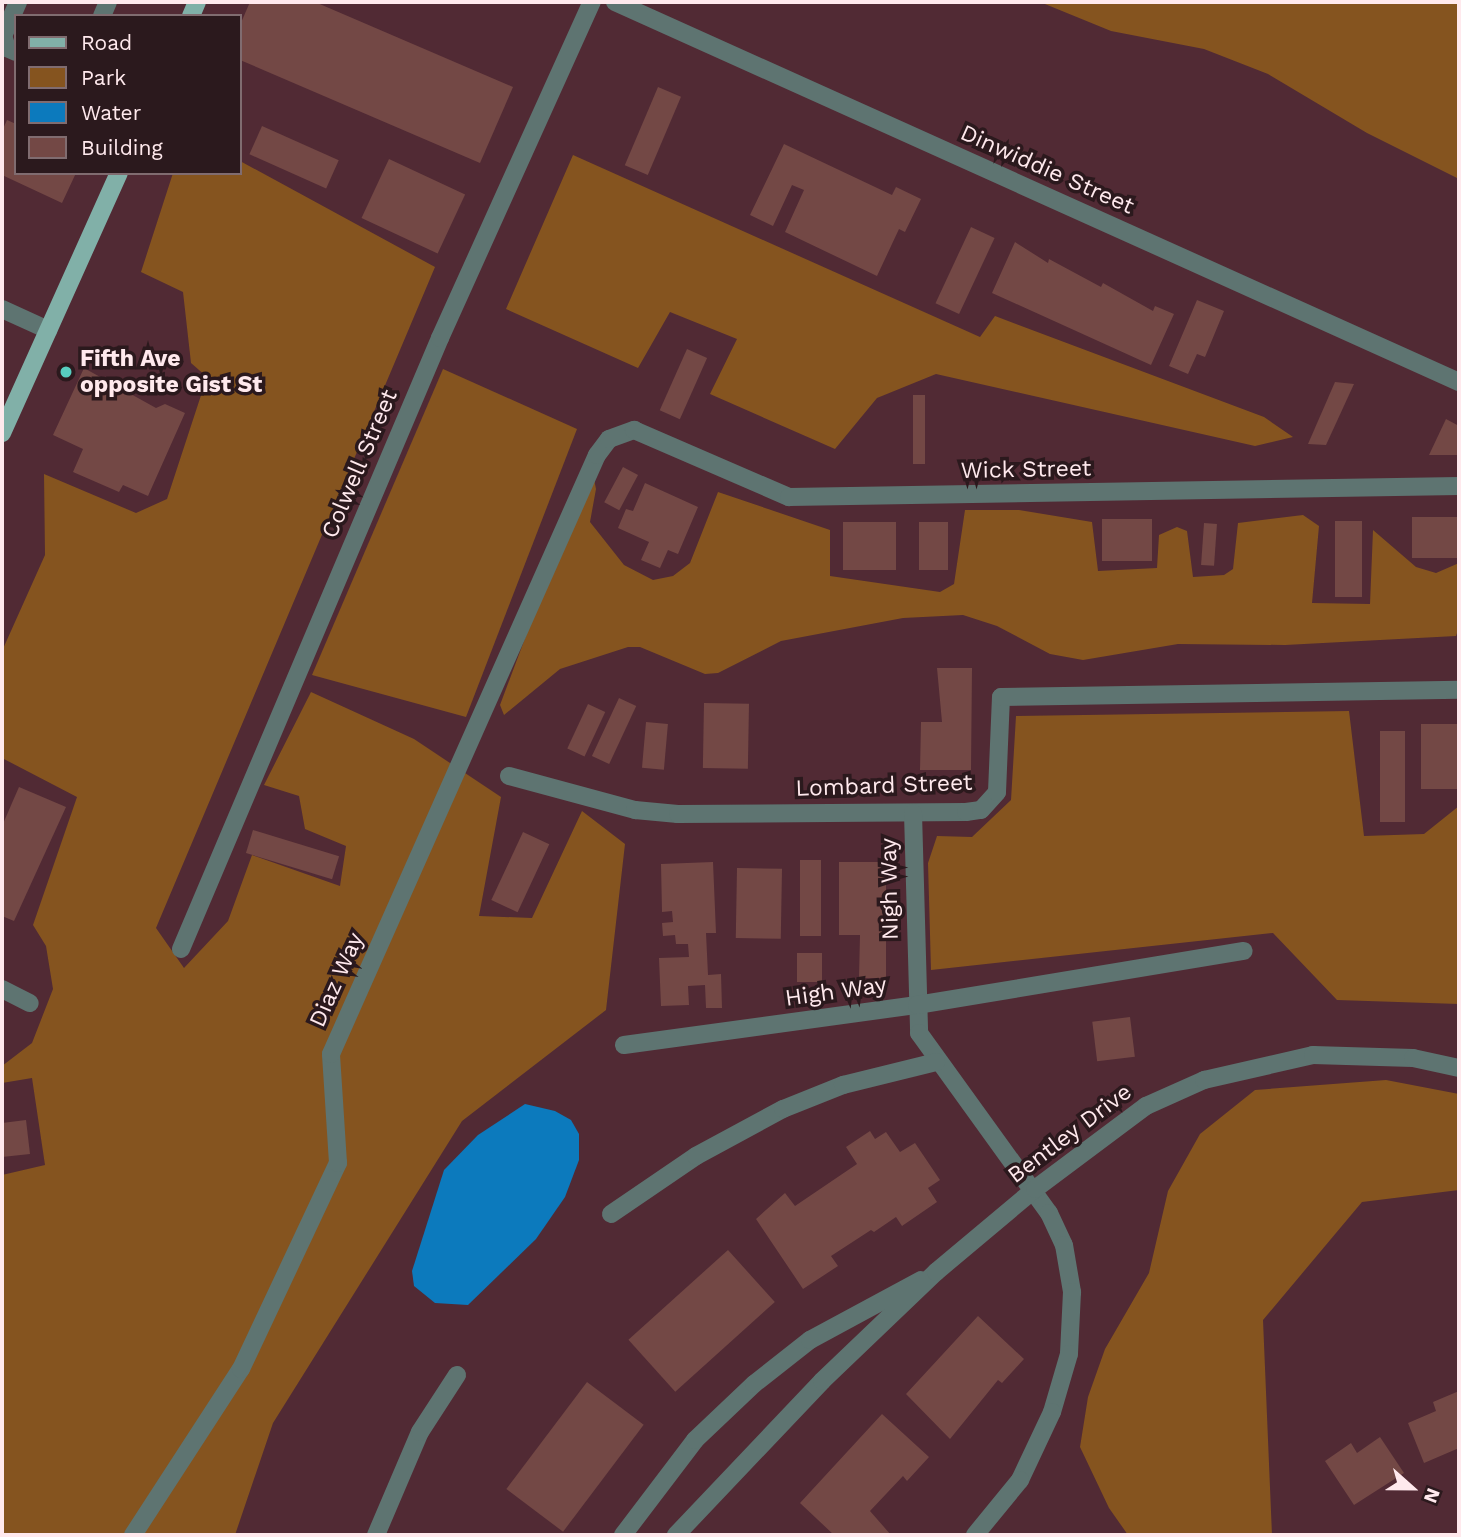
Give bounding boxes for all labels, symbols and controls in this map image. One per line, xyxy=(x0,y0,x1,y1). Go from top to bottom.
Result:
legend xyxy=(14,14,242,175)
text: Road xyxy=(81,30,132,55)
text: Park xyxy=(81,65,126,90)
text: Water xyxy=(81,100,141,125)
street label: Dinwiddie Street xyxy=(956,119,1138,221)
text: Building xyxy=(81,135,163,160)
place label: Fifth Ave opposite Gist St xyxy=(80,345,262,399)
marker: Fifth Ave opposite Gist St xyxy=(58,364,74,380)
street label: Colwell Street xyxy=(316,385,404,543)
street label: Wick Street xyxy=(960,455,1092,485)
street label: Lombard Street xyxy=(795,769,973,803)
street label: Nigh Way xyxy=(875,837,905,941)
street label: Diaz Way xyxy=(304,928,370,1032)
street label: High Way xyxy=(783,971,889,1013)
street label: Bentley Drive xyxy=(1002,1078,1138,1190)
north arrow xyxy=(1377,1453,1447,1523)
text: N xyxy=(1419,1485,1445,1506)

